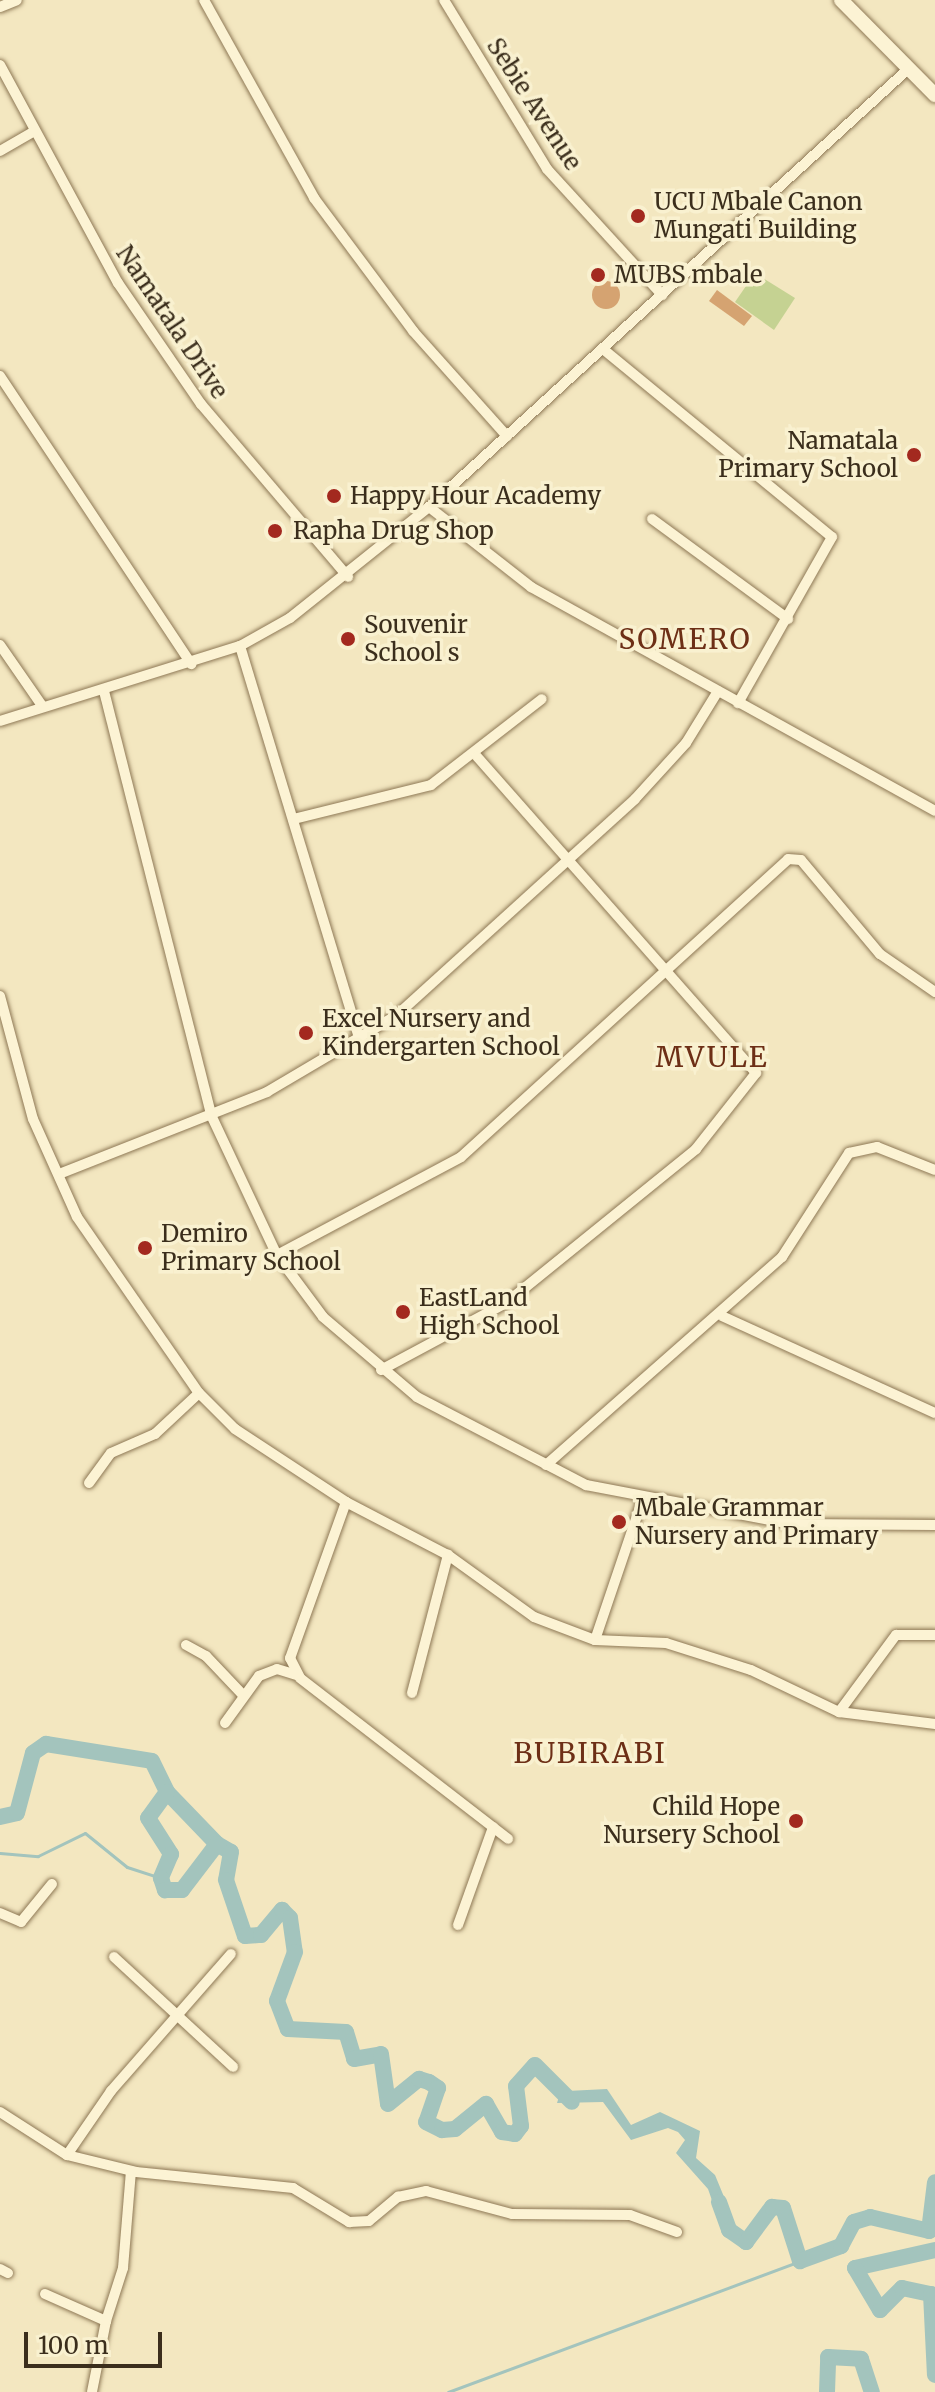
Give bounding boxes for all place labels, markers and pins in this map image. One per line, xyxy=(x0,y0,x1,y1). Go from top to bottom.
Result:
place label: UCU Mbale Canon Mungati Building xyxy=(654,188,863,244)
marker: UCU Mbale Canon Mungati Building xyxy=(629,207,647,225)
place label: MUBS mbale xyxy=(614,261,762,289)
marker: MUBS mbale xyxy=(589,266,607,284)
place label: Namatala Primary School xyxy=(718,427,898,483)
marker: Namatala Primary School xyxy=(905,446,923,464)
place label: Happy Hour Academy xyxy=(350,482,601,510)
marker: Happy Hour Academy xyxy=(325,487,343,505)
place label: Rapha Drug Shop xyxy=(293,517,494,545)
marker: Rapha Drug Shop xyxy=(264,520,286,542)
place label: Souvenir School s xyxy=(364,611,468,667)
marker: Souvenir School s xyxy=(339,630,357,648)
place label: Excel Nursery and Kindergarten School xyxy=(322,1005,560,1061)
marker: Excel Nursery and Kindergarten School xyxy=(297,1024,315,1042)
place label: Demiro Primary School xyxy=(161,1220,341,1276)
marker: Demiro Primary School xyxy=(136,1239,154,1257)
place label: EastLand High School xyxy=(419,1284,560,1340)
marker: EastLand High School xyxy=(394,1303,412,1321)
place label: Mbale Grammar Nursery and Primary xyxy=(635,1494,878,1550)
marker: Mbale Grammar Nursery and Primary xyxy=(610,1513,628,1531)
place label: Child Hope Nursery School xyxy=(603,1793,780,1849)
marker: Child Hope Nursery School xyxy=(787,1812,805,1830)

